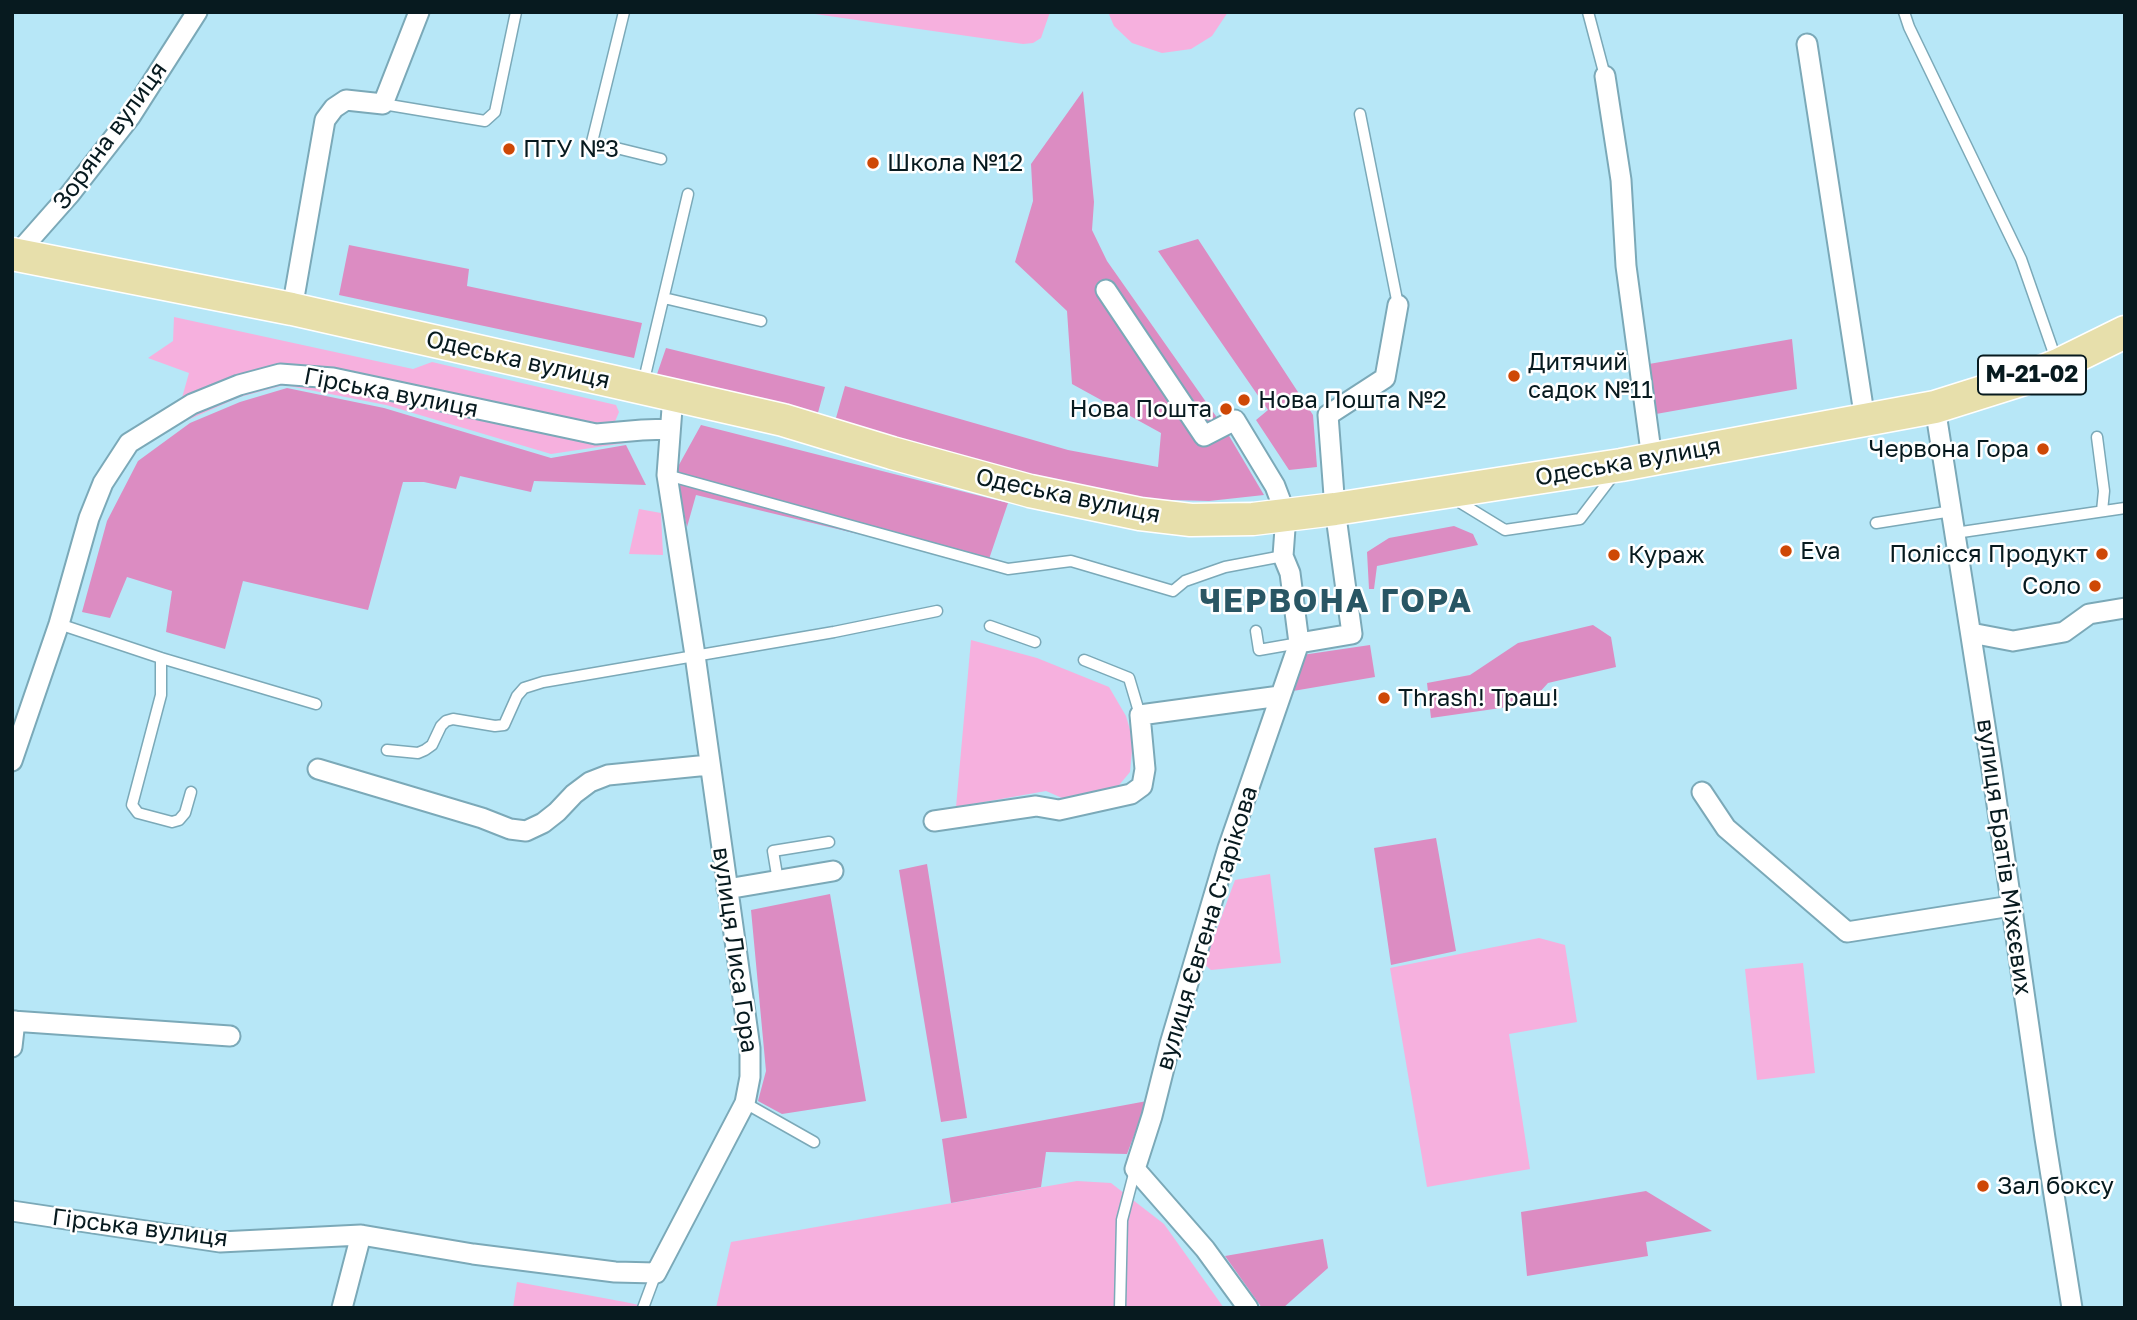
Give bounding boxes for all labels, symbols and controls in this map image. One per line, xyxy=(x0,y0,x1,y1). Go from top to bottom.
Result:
street label: Зоряна вулиця xyxy=(47,56,173,216)
place label: ПТУ №3 xyxy=(523,135,619,163)
marker: ПТУ №3 xyxy=(501,141,517,157)
place label: Школа №12 xyxy=(887,149,1023,177)
marker: Школа №12 xyxy=(865,155,881,171)
street label: Одеська вулиця xyxy=(423,325,613,395)
place label: Дитячий садок №11 xyxy=(1528,348,1653,404)
road number: М-21-02 xyxy=(1978,356,2086,394)
street label: Гірська вулиця xyxy=(301,362,481,424)
marker: Дитячий садок №11 xyxy=(1506,368,1522,384)
place label: Нова Пошта №2 xyxy=(1258,386,1447,414)
marker: Нова Пошта №2 xyxy=(1236,392,1252,408)
place label: Нова Пошта xyxy=(1070,395,1212,423)
marker: Нова Пошта xyxy=(1218,401,1234,417)
street label: Одеська вулиця xyxy=(1533,432,1723,492)
place label: Червона Гора xyxy=(1869,435,2029,463)
marker: Червона Гора xyxy=(2035,441,2051,457)
street label: Одеська вулиця xyxy=(973,462,1163,530)
place label: Eva xyxy=(1800,537,1841,565)
place label: Полісся Продукт xyxy=(1889,540,2088,568)
place label: Кураж xyxy=(1628,541,1705,569)
marker: Eva xyxy=(1778,543,1794,559)
marker: Полісся Продукт xyxy=(2094,546,2110,562)
marker: Кураж xyxy=(1606,547,1622,563)
place label: Соло xyxy=(2022,572,2081,600)
marker: Соло xyxy=(2087,578,2103,594)
district label: ЧЕРВОНА ГОРА xyxy=(1201,583,1471,621)
place label: Thrash! Траш! xyxy=(1398,684,1559,712)
marker: Thrash! Траш! xyxy=(1376,690,1392,706)
street label: вулиця Братів Міхєєвих xyxy=(1970,717,2038,997)
street label: вулиця Євгена Старікова xyxy=(1150,782,1264,1074)
street label: вулиця Лиса Гора xyxy=(706,845,764,1055)
place label: Зал боксу xyxy=(1997,1172,2114,1200)
marker: Зал боксу xyxy=(1975,1178,1991,1194)
street label: Гірська вулиця xyxy=(50,1203,230,1253)

